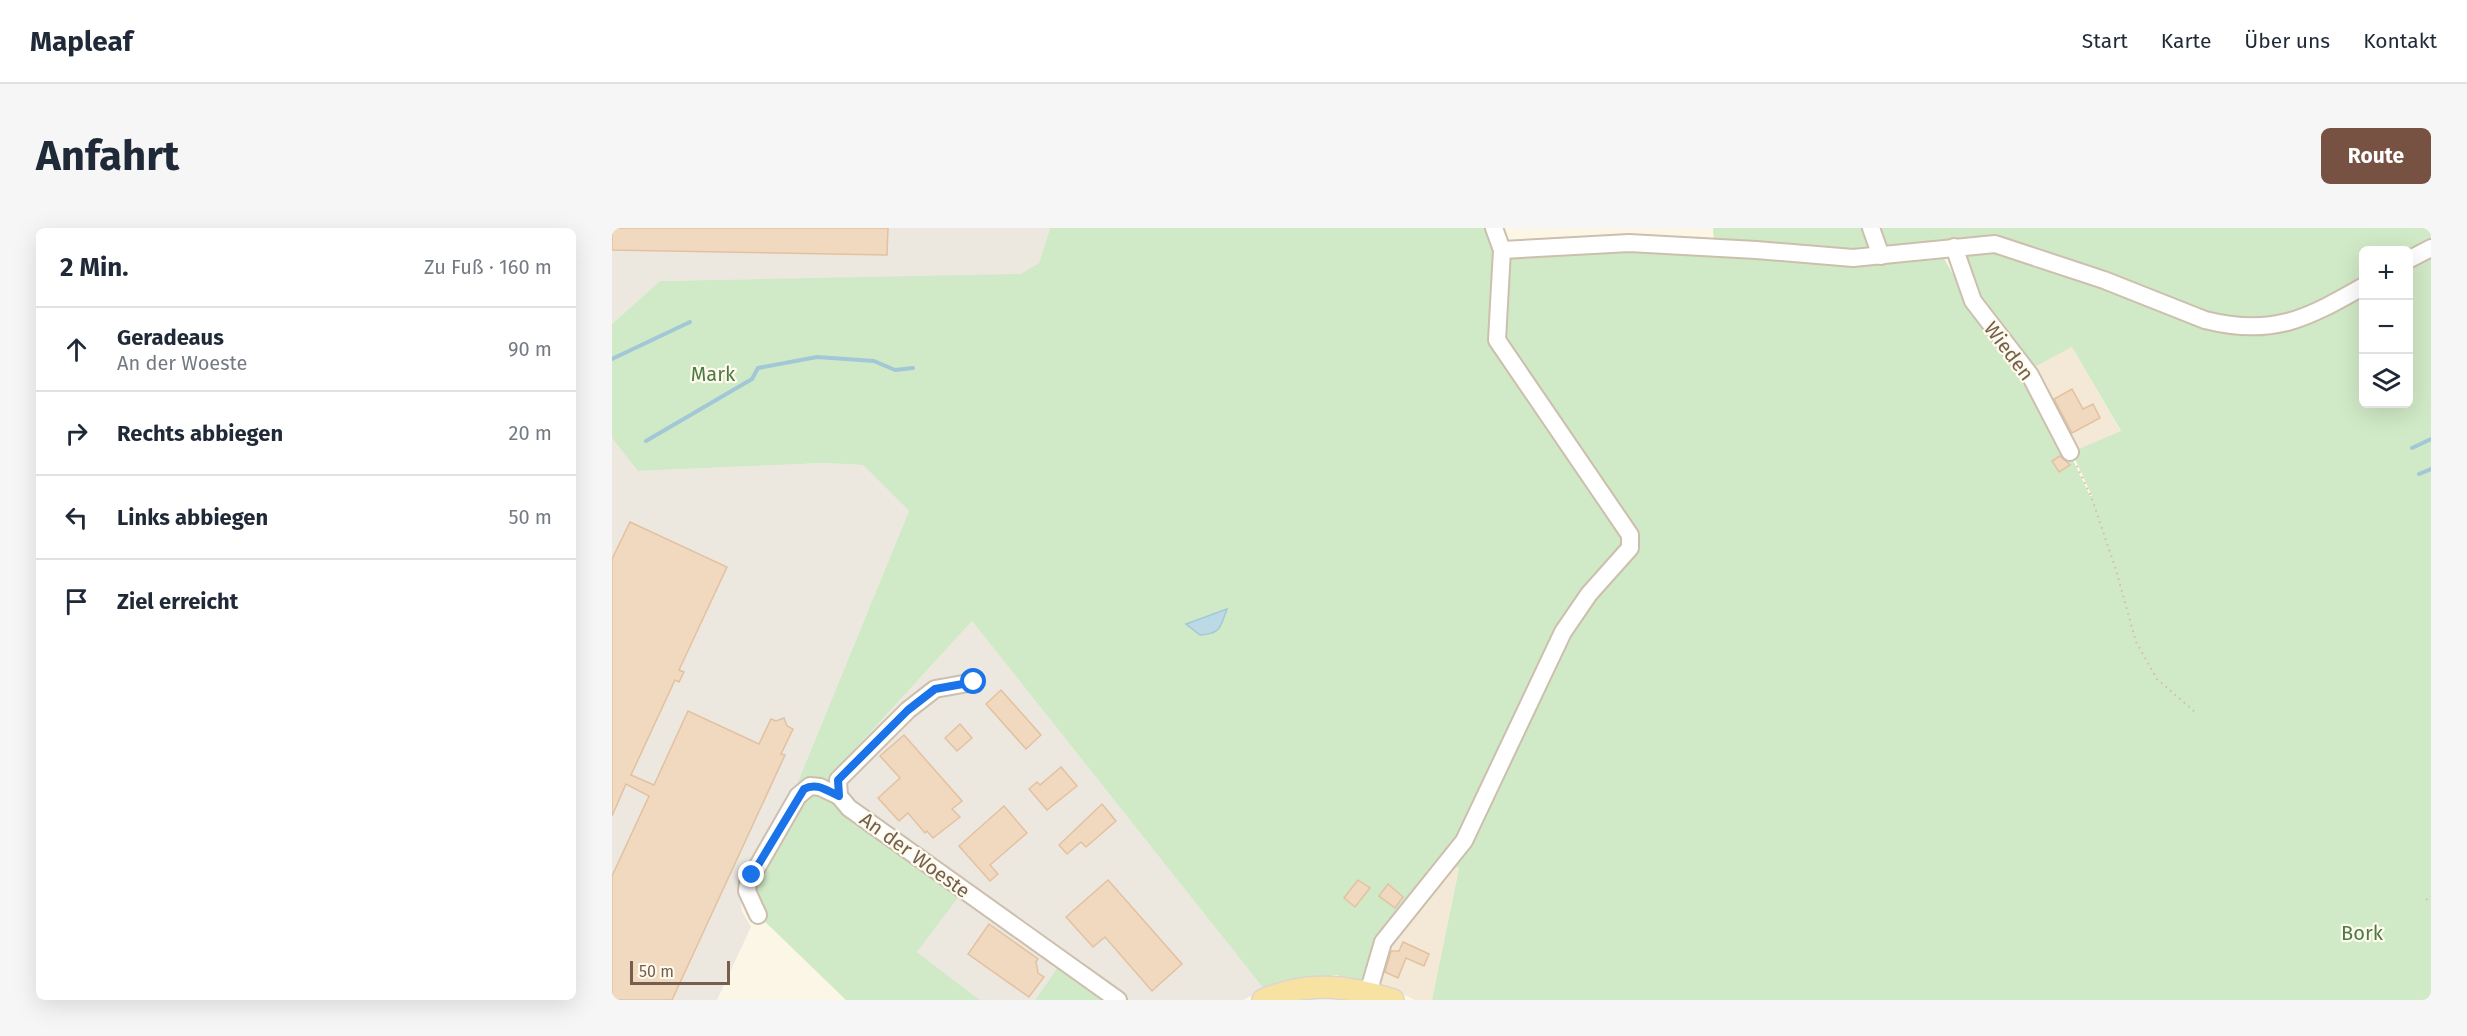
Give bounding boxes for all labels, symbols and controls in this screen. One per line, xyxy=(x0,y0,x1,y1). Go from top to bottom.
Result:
text: Mapleaf xyxy=(30,25,133,58)
text: Start xyxy=(2082,28,2128,54)
text: Karte xyxy=(2161,28,2211,54)
text: Über uns xyxy=(2244,28,2330,54)
text: Kontakt xyxy=(2363,28,2437,54)
button: Route xyxy=(2321,128,2431,184)
text: Anfahrt xyxy=(36,131,179,181)
map controls xyxy=(2359,246,2413,408)
button: + xyxy=(2359,246,2413,300)
text: 2 Min. xyxy=(60,252,129,283)
text: Zu Fuß · 160 m xyxy=(424,255,552,279)
button: − xyxy=(2359,300,2413,354)
street label: Wieden xyxy=(1979,317,2039,385)
text: Geradeaus xyxy=(117,324,224,351)
icon: ahead xyxy=(60,333,93,366)
text: 90 m xyxy=(508,337,552,361)
text: An der Woeste xyxy=(117,351,247,375)
button: layers xyxy=(2359,354,2413,408)
park label: Mark xyxy=(691,362,736,386)
icon: right xyxy=(60,417,93,450)
text: Rechts abbiegen xyxy=(117,420,283,447)
text: 20 m xyxy=(509,421,552,445)
icon: left xyxy=(60,501,93,534)
text: Links abbiegen xyxy=(117,504,268,531)
text: 50 m xyxy=(508,505,552,529)
icon: arrive xyxy=(60,585,93,618)
text: Ziel erreicht xyxy=(117,588,238,615)
route start xyxy=(960,668,986,694)
street label: An der Woeste xyxy=(855,807,975,903)
route end xyxy=(738,861,764,887)
park label: Bork xyxy=(2341,921,2384,945)
scale bar xyxy=(630,958,730,986)
text: 50 m xyxy=(639,962,674,981)

